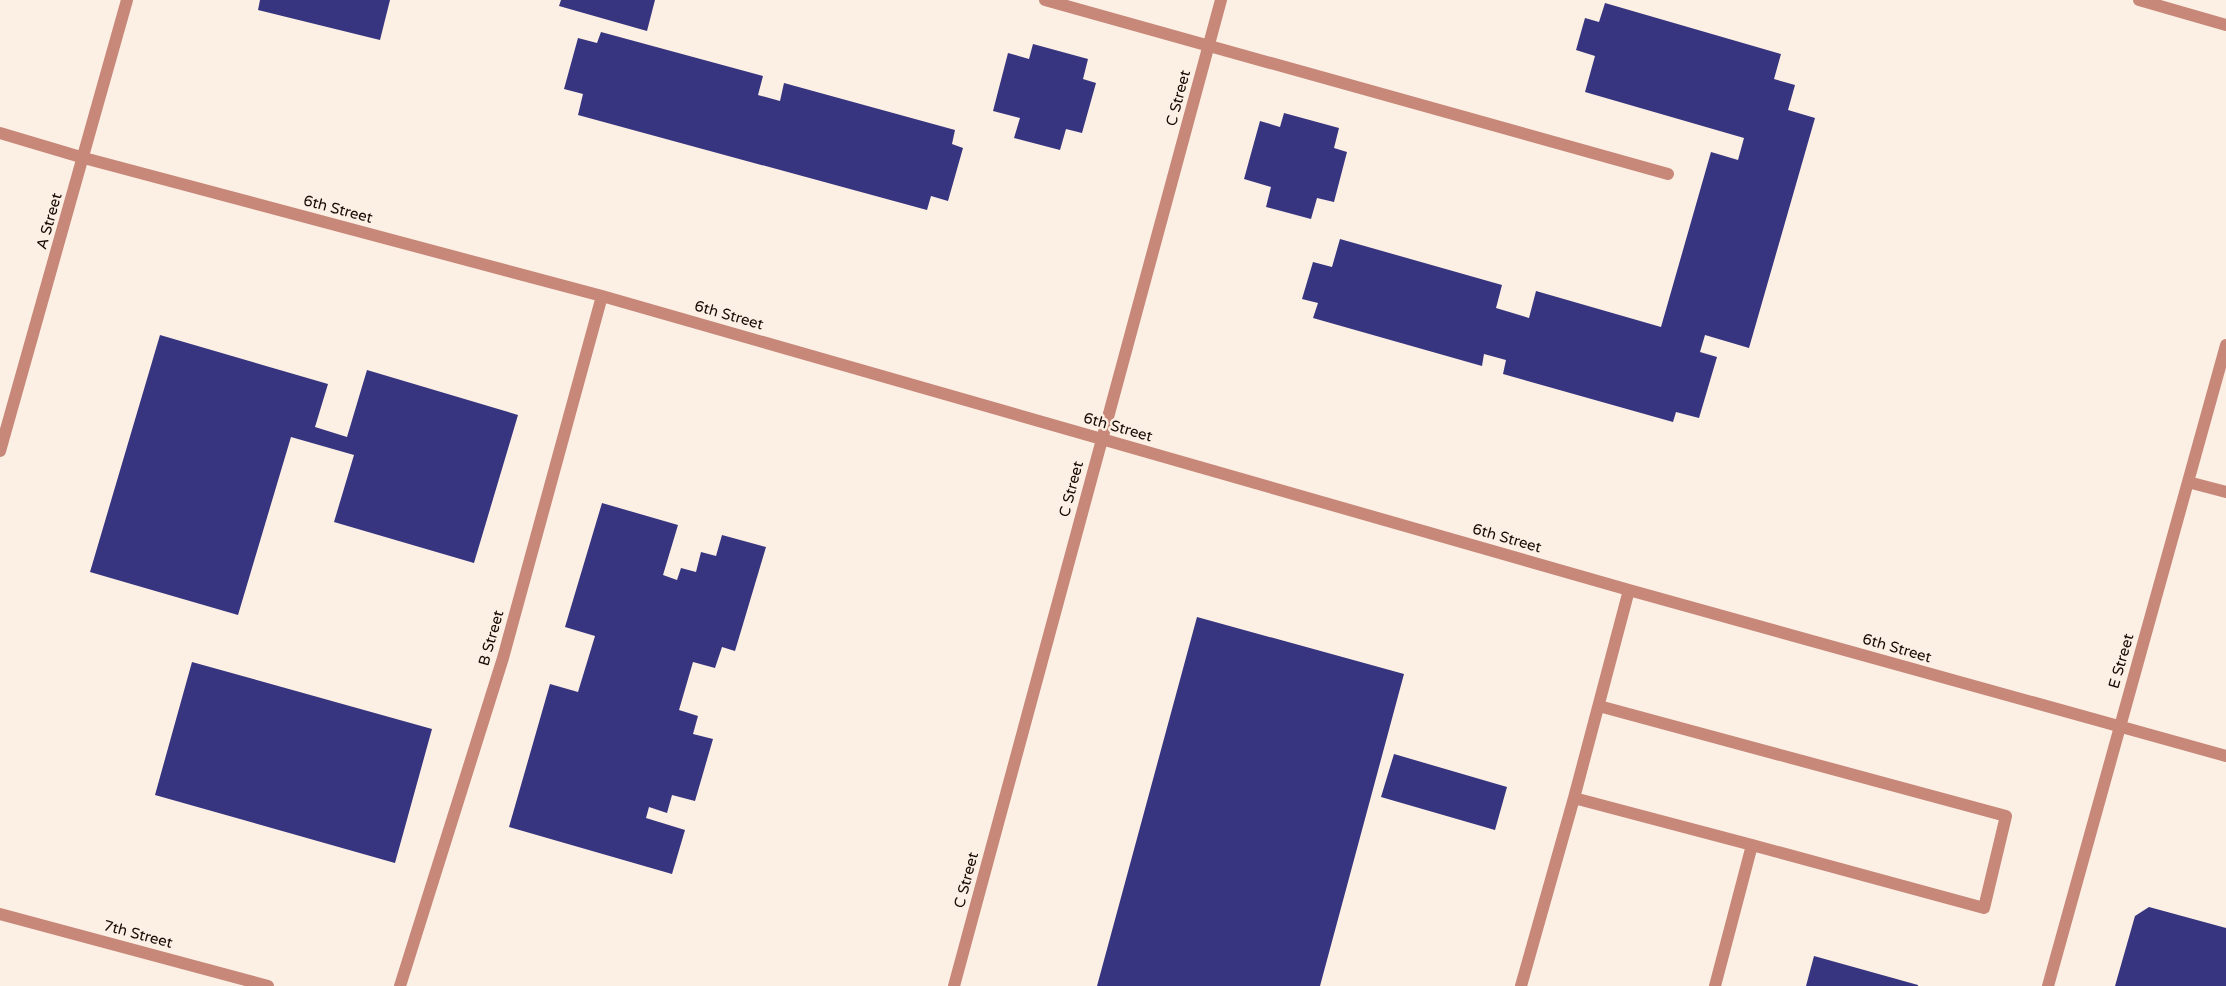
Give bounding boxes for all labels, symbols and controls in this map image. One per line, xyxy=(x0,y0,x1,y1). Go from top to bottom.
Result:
street label: C Street xyxy=(1162,68,1194,128)
street label: A Street xyxy=(32,190,66,251)
street label: 6th Street xyxy=(301,191,375,227)
street label: 6th Street xyxy=(692,297,766,334)
street label: 6th Street xyxy=(1081,409,1155,446)
street label: C Street xyxy=(1055,459,1087,519)
street label: 6th Street xyxy=(1470,520,1544,557)
street label: B Street xyxy=(474,608,508,668)
street label: 6th Street xyxy=(1860,630,1934,667)
street label: E Street xyxy=(2105,631,2137,691)
street label: C Street xyxy=(950,850,982,910)
street label: 7th Street xyxy=(101,916,175,952)

